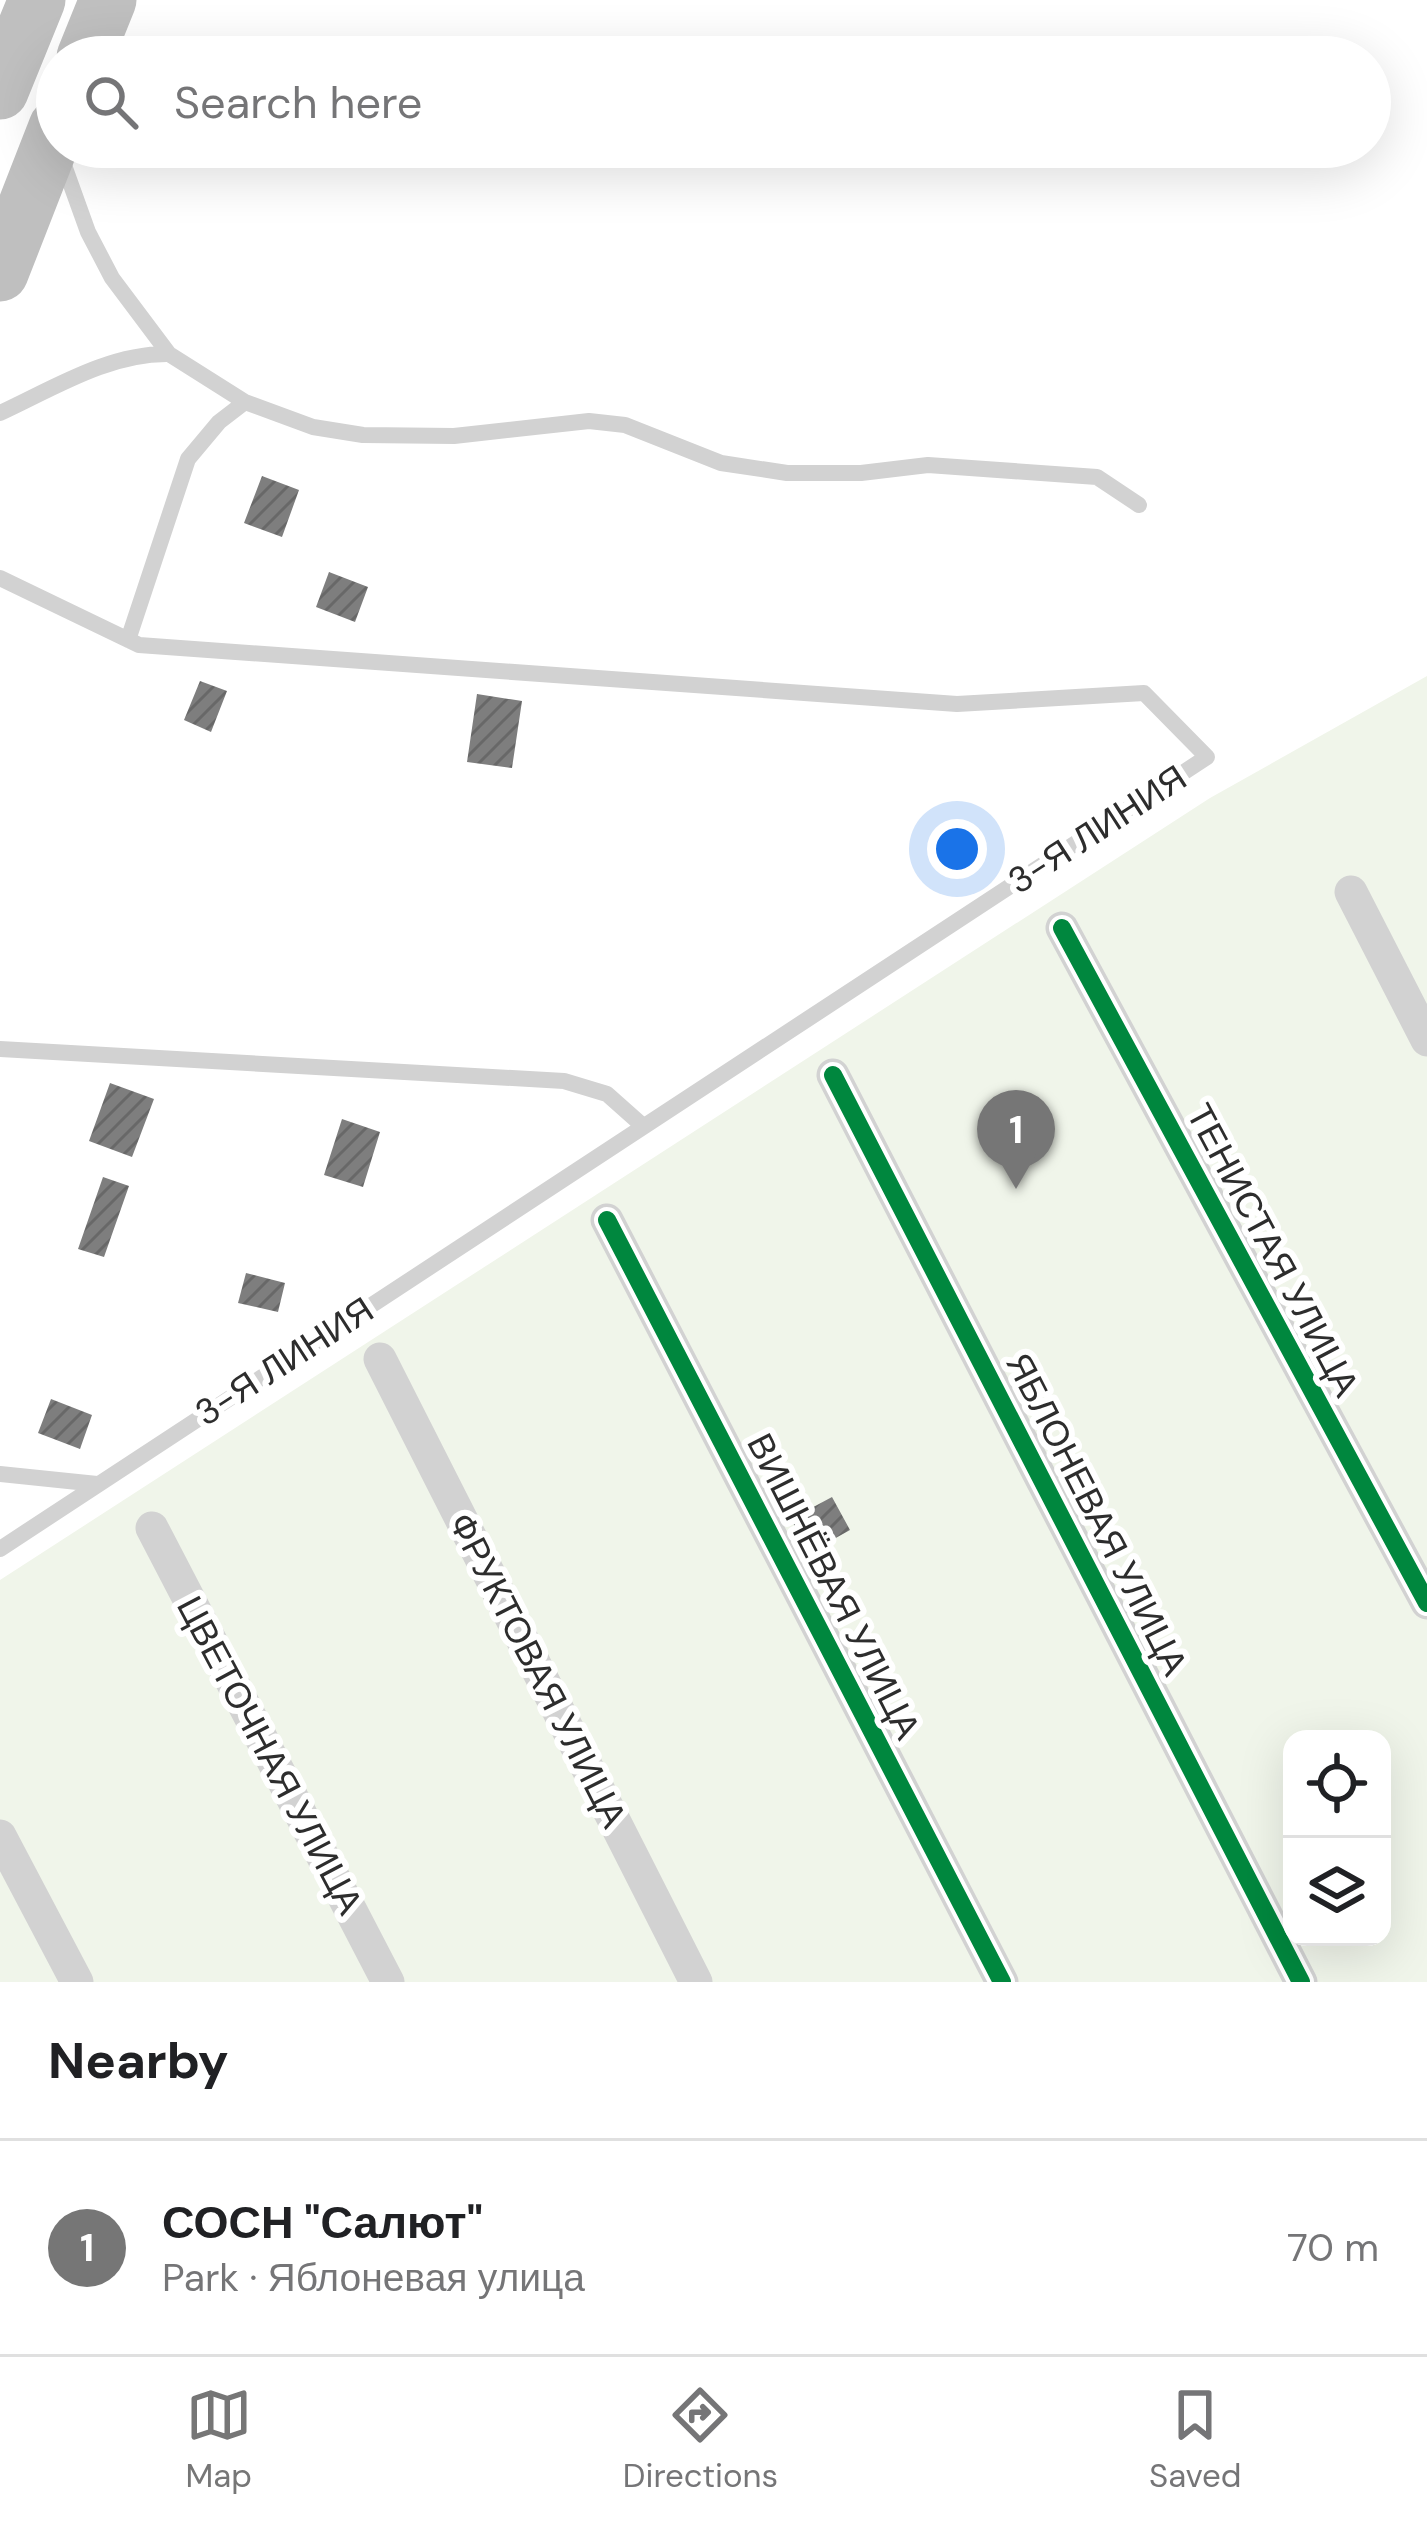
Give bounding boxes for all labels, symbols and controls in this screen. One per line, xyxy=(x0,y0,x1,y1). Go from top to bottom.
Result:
search box xyxy=(36,36,1391,168)
icon: search xyxy=(78,69,144,135)
text: Search here xyxy=(174,73,422,132)
street label: 3-Я ЛИНИЯ xyxy=(999,754,1195,904)
your location xyxy=(927,819,987,879)
pin: 1 xyxy=(977,1090,1055,1189)
street label: ТЕНИСТАЯ УЛИЦА xyxy=(1176,1096,1370,1404)
street label: 3-Я ЛИНИЯ xyxy=(186,1286,382,1436)
street label: ЯБЛОНЕВАЯ УЛИЦА xyxy=(995,1345,1199,1683)
street label: ВИШНЁВАЯ УЛИЦА xyxy=(737,1425,931,1747)
street label: ФРУКТОВАЯ УЛИЦА xyxy=(438,1505,638,1835)
street label: ЦВЕТОЧНАЯ УЛИЦА xyxy=(166,1588,374,1922)
map controls xyxy=(1283,1730,1391,1946)
button: locate xyxy=(1283,1730,1391,1838)
button: layers xyxy=(1283,1838,1391,1946)
text: Nearby xyxy=(48,2027,229,2094)
text: СОСН "Салют" xyxy=(162,2193,483,2252)
text: 1 xyxy=(80,2222,94,2273)
text: 70 m xyxy=(1287,2222,1379,2273)
text: Park · Яблоневая улица xyxy=(162,2252,585,2303)
tab: Map xyxy=(185,2382,252,2497)
tab: Directions xyxy=(623,2382,778,2497)
tab: Saved xyxy=(1149,2382,1242,2497)

